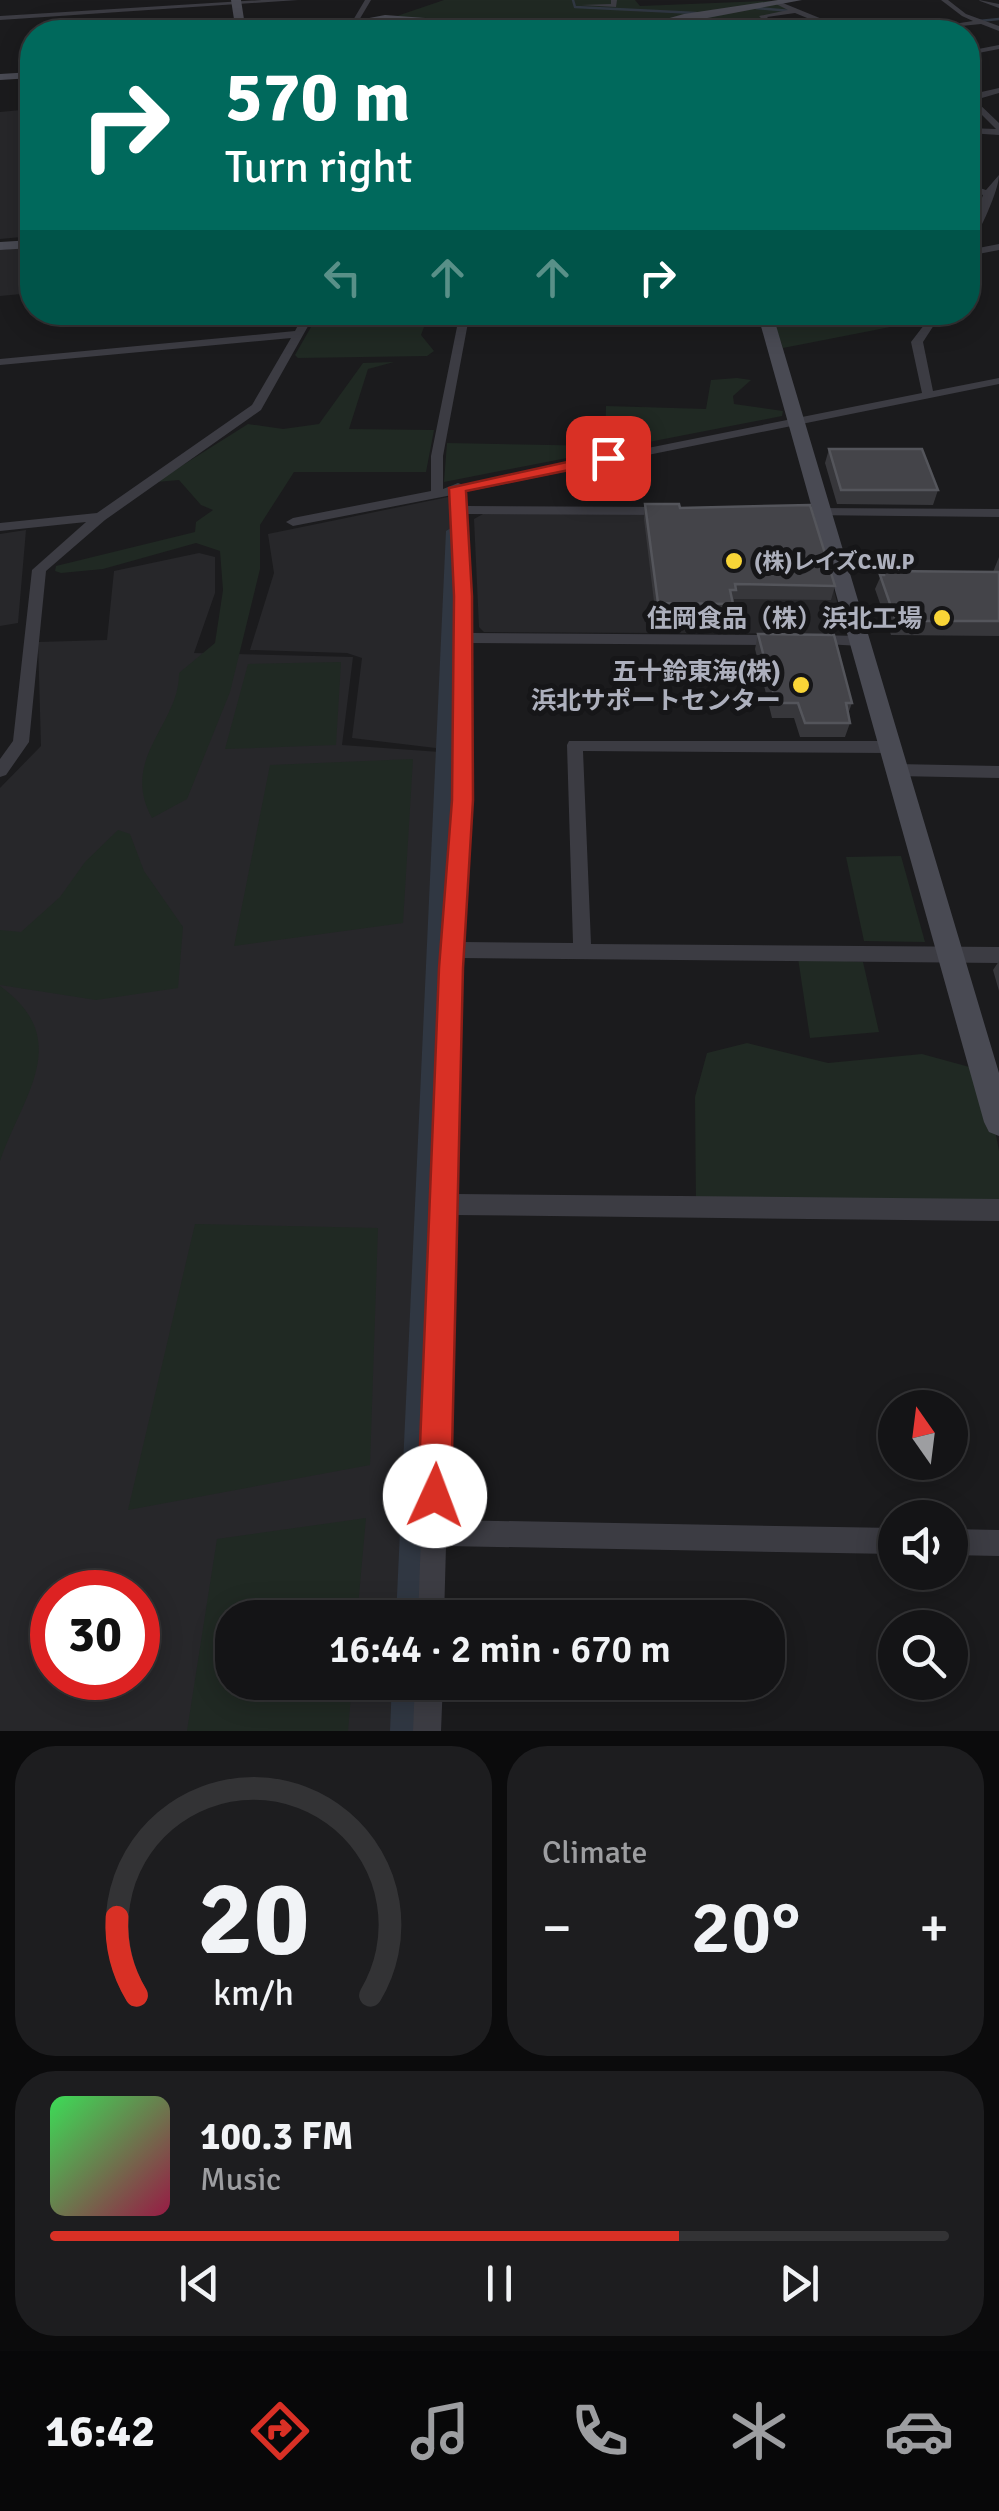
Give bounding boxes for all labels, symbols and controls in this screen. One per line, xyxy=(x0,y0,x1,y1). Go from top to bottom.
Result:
text: 570 m xyxy=(225,54,410,140)
icon: right xyxy=(60,60,190,190)
text: Turn right xyxy=(225,140,413,195)
icon: left xyxy=(315,250,370,305)
icon: ahead xyxy=(420,250,475,305)
icon: ahead xyxy=(525,250,580,305)
icon: right xyxy=(630,250,685,305)
pin xyxy=(566,416,651,501)
icon: arrive xyxy=(581,431,636,486)
place label: (株)レイズC.W.P xyxy=(754,548,914,575)
marker: (株)レイズC.W.P xyxy=(723,550,745,572)
place label: 住岡食品（株）浜北工場 xyxy=(647,603,922,634)
marker: 住岡食品（株）浜北工場 xyxy=(931,607,953,629)
place label: 五十鈴東海(株) 浜北サポートセンター xyxy=(531,656,781,716)
marker: 五十鈴東海(株) 浜北サポートセンター xyxy=(790,674,812,696)
north arrow xyxy=(878,1390,968,1480)
map controls xyxy=(878,1390,968,1700)
position arrow xyxy=(383,1444,487,1548)
button: sound xyxy=(878,1500,968,1590)
speed limit sign: 30 xyxy=(30,1570,160,1700)
button: search xyxy=(878,1610,968,1700)
text: 16:44 · 2 min · 670 m xyxy=(329,1626,671,1673)
text: Climate xyxy=(542,1833,648,1872)
text: 20 xyxy=(197,1855,310,1983)
text: 20° xyxy=(691,1881,800,1974)
text: − xyxy=(542,1894,572,1962)
text: + xyxy=(919,1894,949,1962)
text: km/h xyxy=(213,1971,294,2015)
text: 100.3 FM xyxy=(200,2113,353,2160)
text: Music xyxy=(200,2160,281,2199)
icon: previous xyxy=(172,2256,227,2311)
icon: pause xyxy=(472,2256,527,2311)
icon: next xyxy=(772,2256,827,2311)
icon: directions xyxy=(245,2396,315,2466)
icon: music xyxy=(405,2396,475,2466)
icon: phone xyxy=(565,2396,635,2466)
icon: climate xyxy=(724,2396,794,2466)
icon: car xyxy=(884,2396,954,2466)
text: 16:42 xyxy=(45,2404,155,2459)

